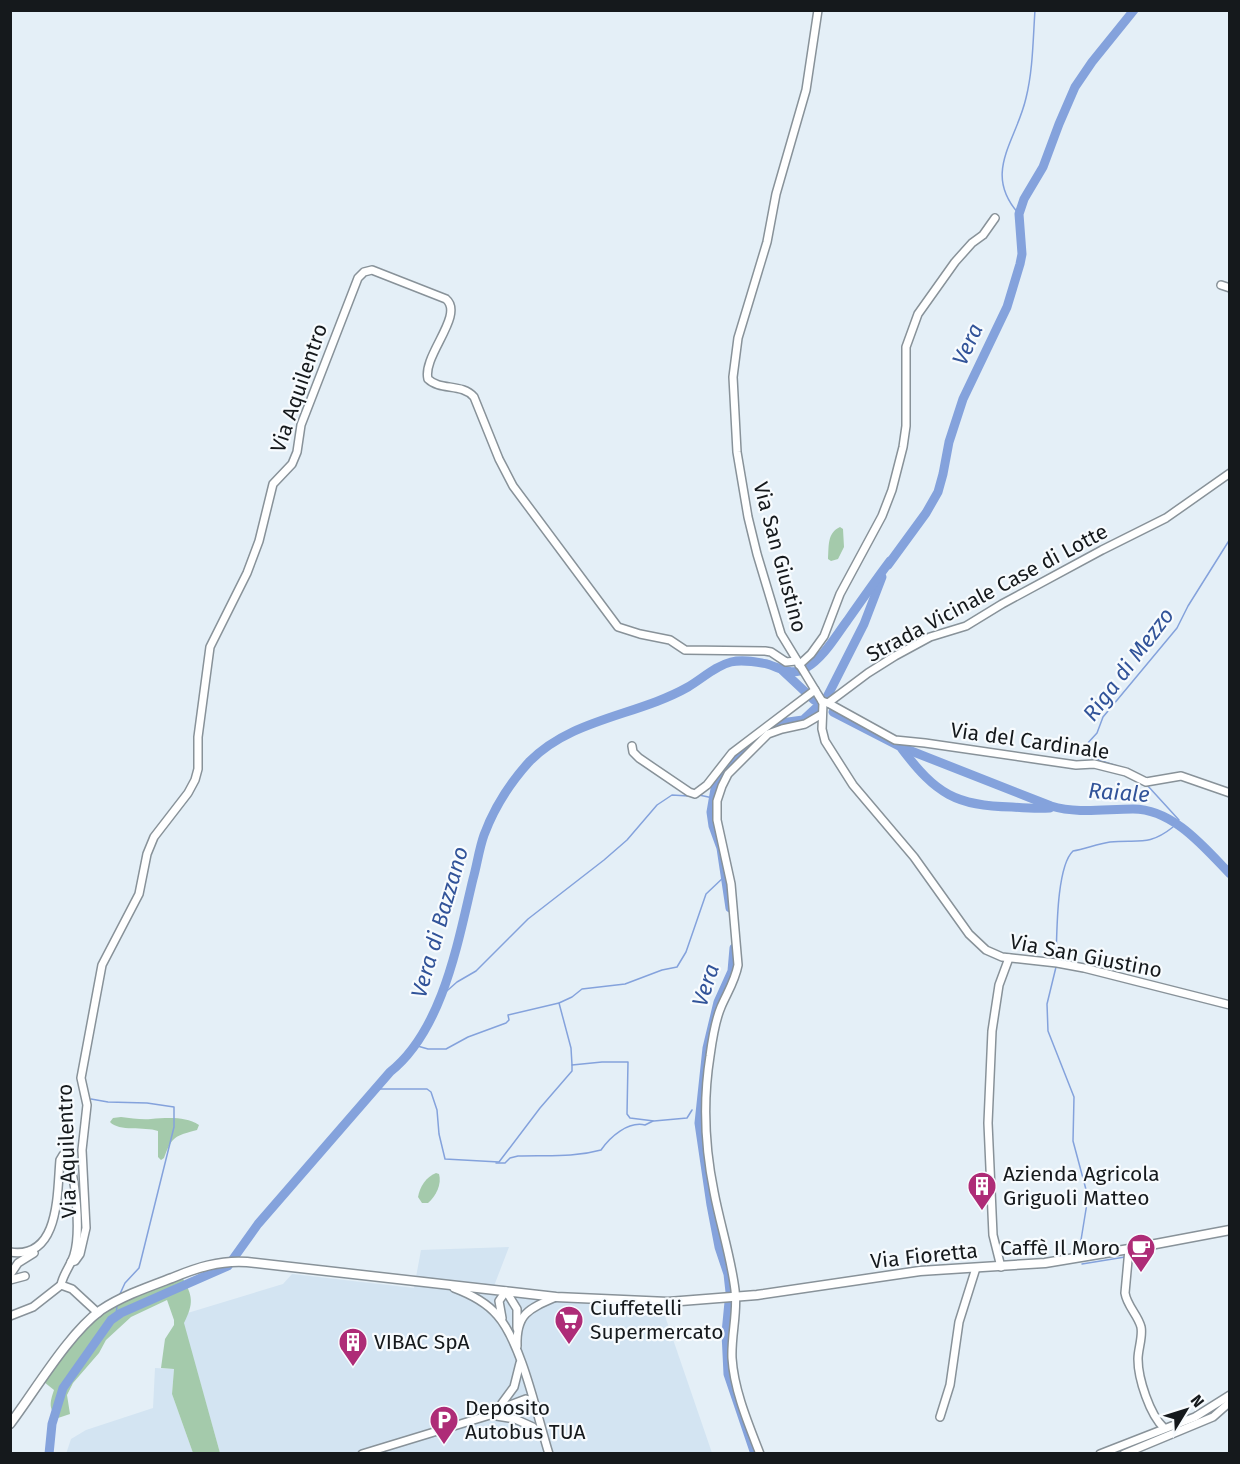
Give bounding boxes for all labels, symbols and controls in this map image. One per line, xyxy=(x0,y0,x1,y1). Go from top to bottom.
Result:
water label: Vera xyxy=(946,319,989,369)
street label: Via Aquilentro xyxy=(265,320,333,456)
street label: Via San Giustino xyxy=(747,479,813,635)
street label: Strada Vicinale Case di Lotte xyxy=(862,518,1112,668)
water label: Riga di Mezzo xyxy=(1077,602,1180,726)
street label: Via del Cardinale xyxy=(949,717,1111,765)
water label: Raiale xyxy=(1087,777,1151,808)
water label: Vera di Bazzano xyxy=(405,843,474,1001)
street label: Via San Giustino xyxy=(1008,928,1164,984)
water label: Vera xyxy=(686,960,725,1010)
street label: Via Aquilentro xyxy=(52,1083,82,1219)
place label: Azienda Agricola Griguoli Matteo xyxy=(1003,1161,1160,1211)
building icon: Azienda Agricola Griguoli Matteo xyxy=(966,1170,998,1212)
cafe icon: Caffè Il Moro xyxy=(1125,1232,1157,1274)
place label: Caffè Il Moro xyxy=(1000,1235,1120,1261)
street label: Via Fioretta xyxy=(869,1237,979,1275)
place label: Ciuffetelli Supermercato xyxy=(590,1295,723,1345)
supermarket icon: Ciuffetelli Supermercato xyxy=(553,1304,585,1346)
building icon: VIBAC SpA xyxy=(337,1326,369,1368)
place label: VIBAC SpA xyxy=(374,1329,470,1355)
north arrow xyxy=(1156,1380,1216,1440)
text: N xyxy=(1187,1391,1208,1411)
place label: Deposito Autobus TUA xyxy=(465,1395,585,1445)
parking icon: Deposito Autobus TUA xyxy=(428,1404,460,1446)

